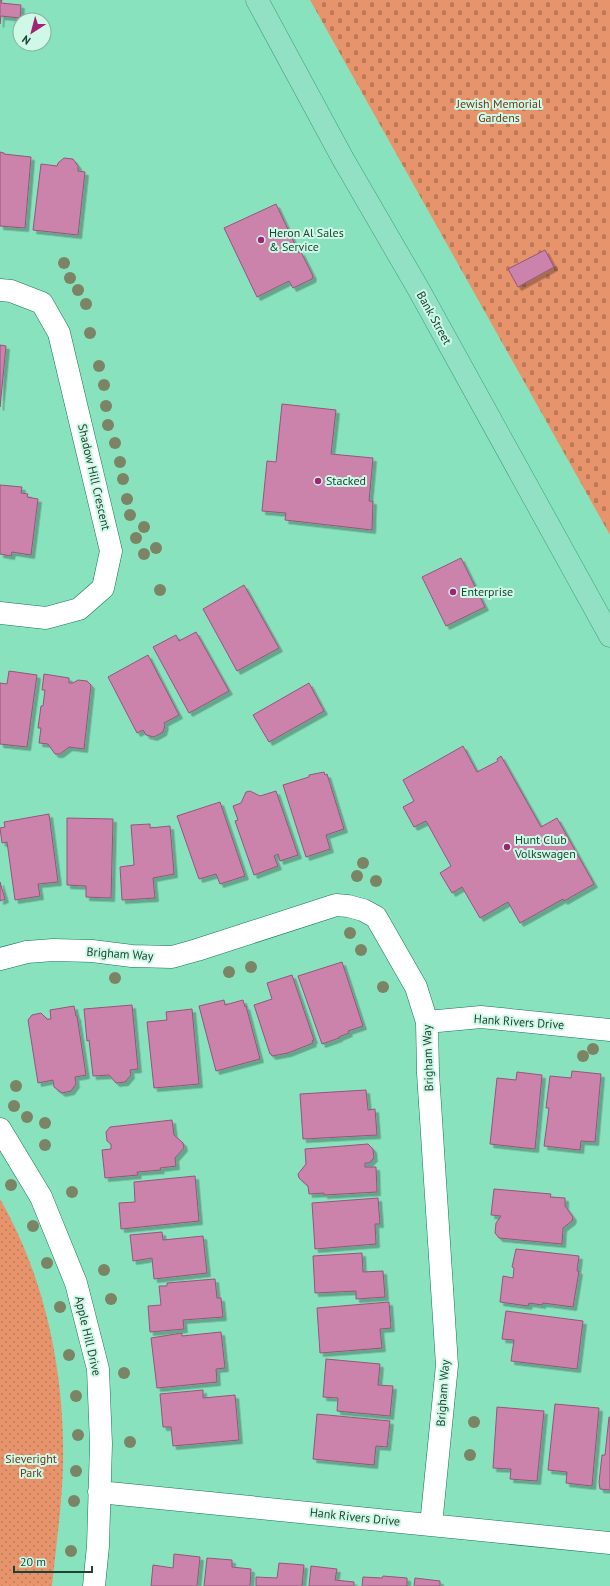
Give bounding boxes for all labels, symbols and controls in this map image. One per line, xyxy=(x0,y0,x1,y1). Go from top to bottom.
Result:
north arrow xyxy=(12,12,52,52)
text: N xyxy=(19,32,33,48)
park label: Jewish Memorial Gardens xyxy=(456,96,542,125)
place label: Heron Al Sales & Service xyxy=(269,225,344,254)
marker: Heron Al Sales & Service xyxy=(256,235,266,245)
street label: Bank Street xyxy=(414,288,455,347)
street label: Shadow Hill Crescent xyxy=(75,422,114,531)
place label: Stacked xyxy=(326,473,366,488)
marker: Stacked xyxy=(313,476,323,486)
place label: Enterprise xyxy=(461,584,513,599)
marker: Enterprise xyxy=(448,587,458,597)
place label: Hunt Club Volkswagen xyxy=(514,832,576,861)
marker: Hunt Club Volkswagen xyxy=(502,842,512,852)
street label: Brigham Way xyxy=(86,944,154,963)
street label: Hank Rivers Drive xyxy=(473,1011,565,1032)
street label: Brigham Way xyxy=(419,1024,436,1092)
street label: Apple Hill Drive xyxy=(72,1295,105,1377)
street label: Brigham Way xyxy=(433,1359,452,1427)
park label: Sieveright Park xyxy=(5,1451,57,1480)
street label: Hank Rivers Drive xyxy=(309,1504,401,1529)
scale bar xyxy=(14,1548,92,1574)
text: 20 m xyxy=(20,1554,46,1569)

